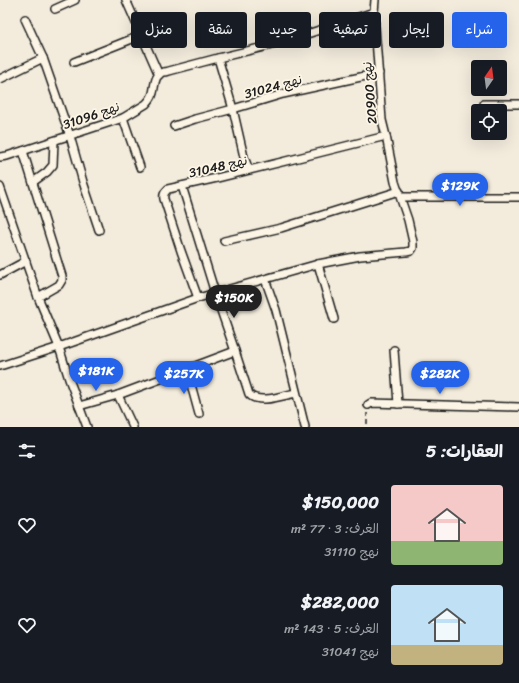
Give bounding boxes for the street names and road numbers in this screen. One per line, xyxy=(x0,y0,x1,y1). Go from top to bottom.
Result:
street label: نهج 20900 xyxy=(355,61,384,125)
street label: نهج 31024 xyxy=(242,68,305,105)
street label: نهج 31096 xyxy=(60,95,123,136)
street label: نهج 31048 xyxy=(186,149,250,184)

